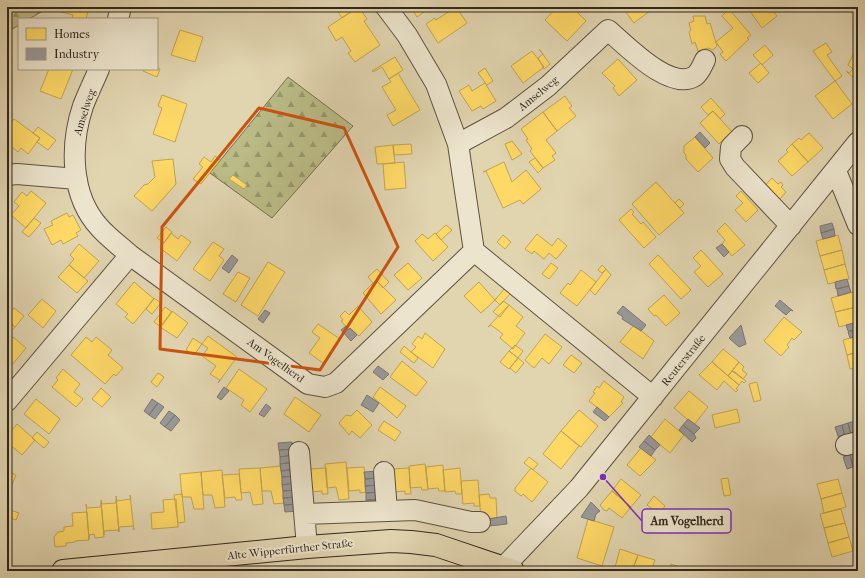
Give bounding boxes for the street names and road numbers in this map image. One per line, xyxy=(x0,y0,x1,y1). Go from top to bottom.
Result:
street label: Amselweg xyxy=(515,73,561,114)
street label: Amselweg xyxy=(71,87,98,138)
street label: Reuterstraße xyxy=(659,331,709,389)
street label: Am Vogelherd xyxy=(244,335,308,386)
street label: Alte Wipperfürther Straße xyxy=(226,536,354,563)

